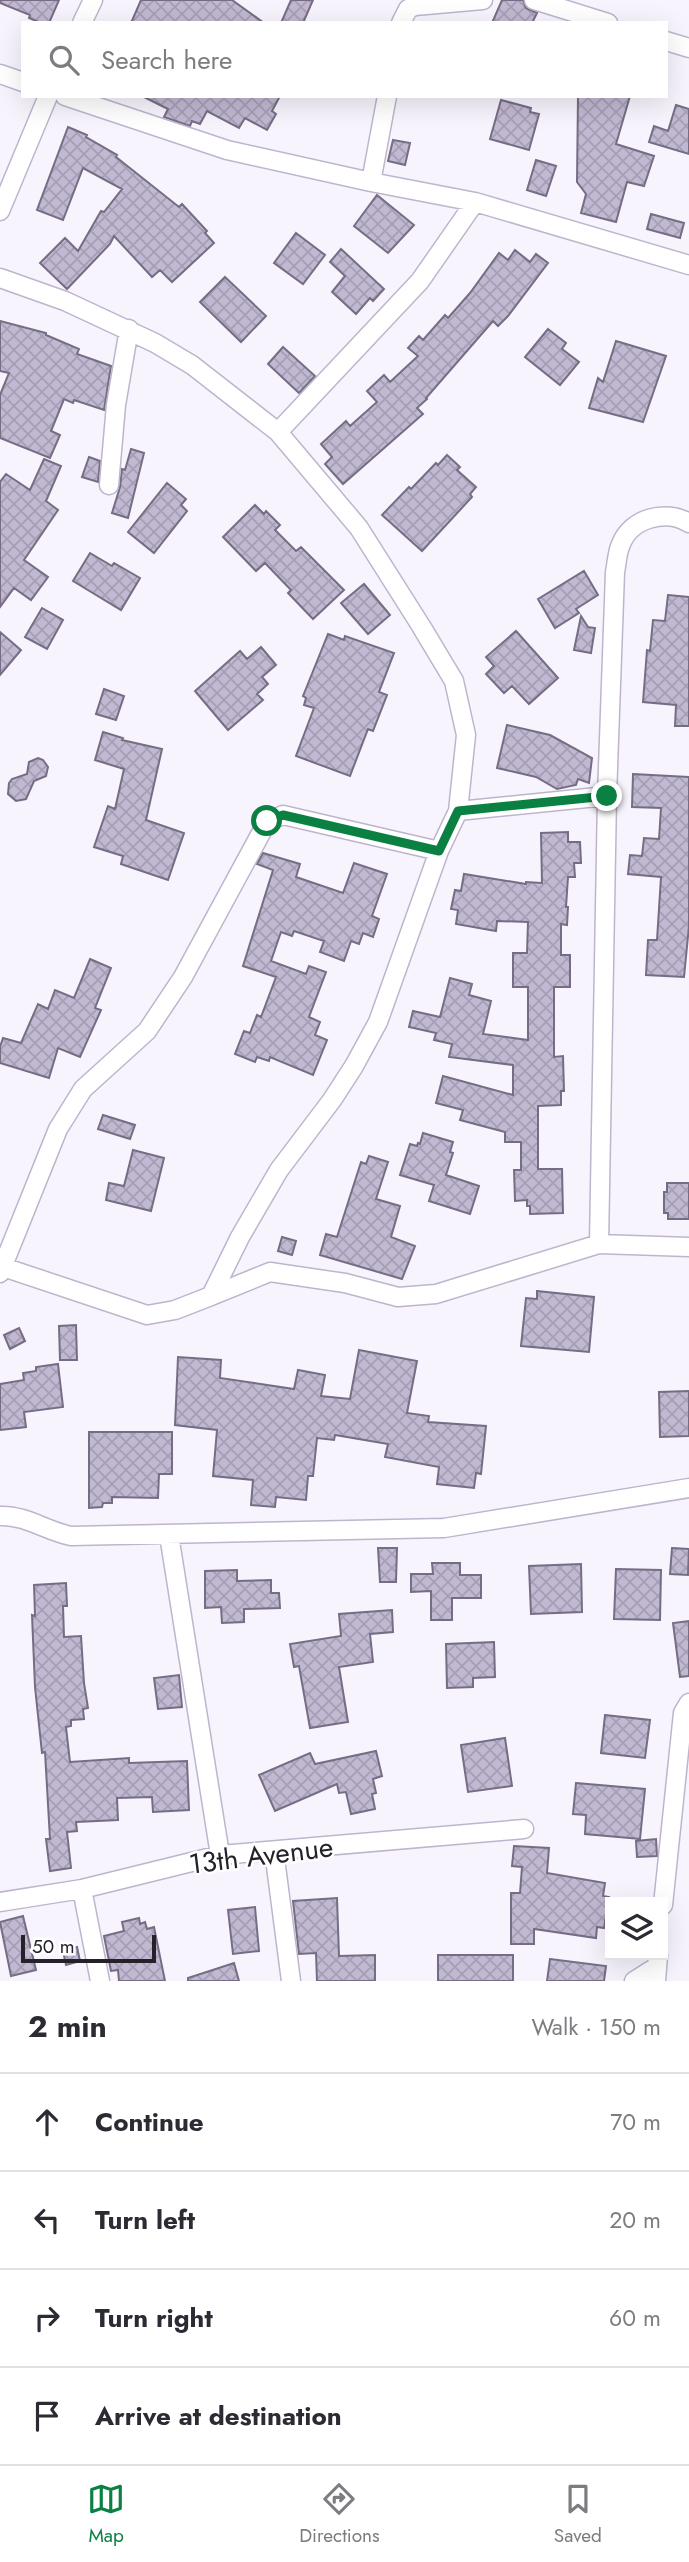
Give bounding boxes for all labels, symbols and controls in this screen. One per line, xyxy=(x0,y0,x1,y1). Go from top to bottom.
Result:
search box xyxy=(21,21,668,98)
icon: search xyxy=(45,41,83,79)
text: Search here xyxy=(101,41,233,79)
route end xyxy=(591,780,622,811)
route start xyxy=(251,805,282,836)
street label: 13th Avenue xyxy=(187,1826,335,1885)
map controls xyxy=(605,1897,668,1960)
button: layers xyxy=(605,1897,668,1960)
scale bar xyxy=(21,1932,156,1964)
text: 50 m xyxy=(32,1933,75,1960)
text: 2 min xyxy=(28,2005,107,2048)
text: Walk · 150 m xyxy=(531,2010,661,2044)
icon: ahead xyxy=(28,2103,66,2141)
text: Continue xyxy=(95,2103,204,2141)
text: 70 m xyxy=(610,2105,661,2139)
icon: left xyxy=(28,2201,66,2239)
text: Turn left xyxy=(95,2201,195,2239)
text: 20 m xyxy=(609,2203,661,2237)
icon: right xyxy=(28,2299,66,2337)
text: Turn right xyxy=(95,2299,213,2337)
text: 60 m xyxy=(609,2301,661,2335)
icon: arrive xyxy=(28,2397,66,2435)
text: Arrive at destination xyxy=(95,2397,342,2435)
tab: Map xyxy=(87,2480,125,2549)
tab: Directions xyxy=(299,2480,380,2549)
tab: Saved xyxy=(554,2480,602,2549)

